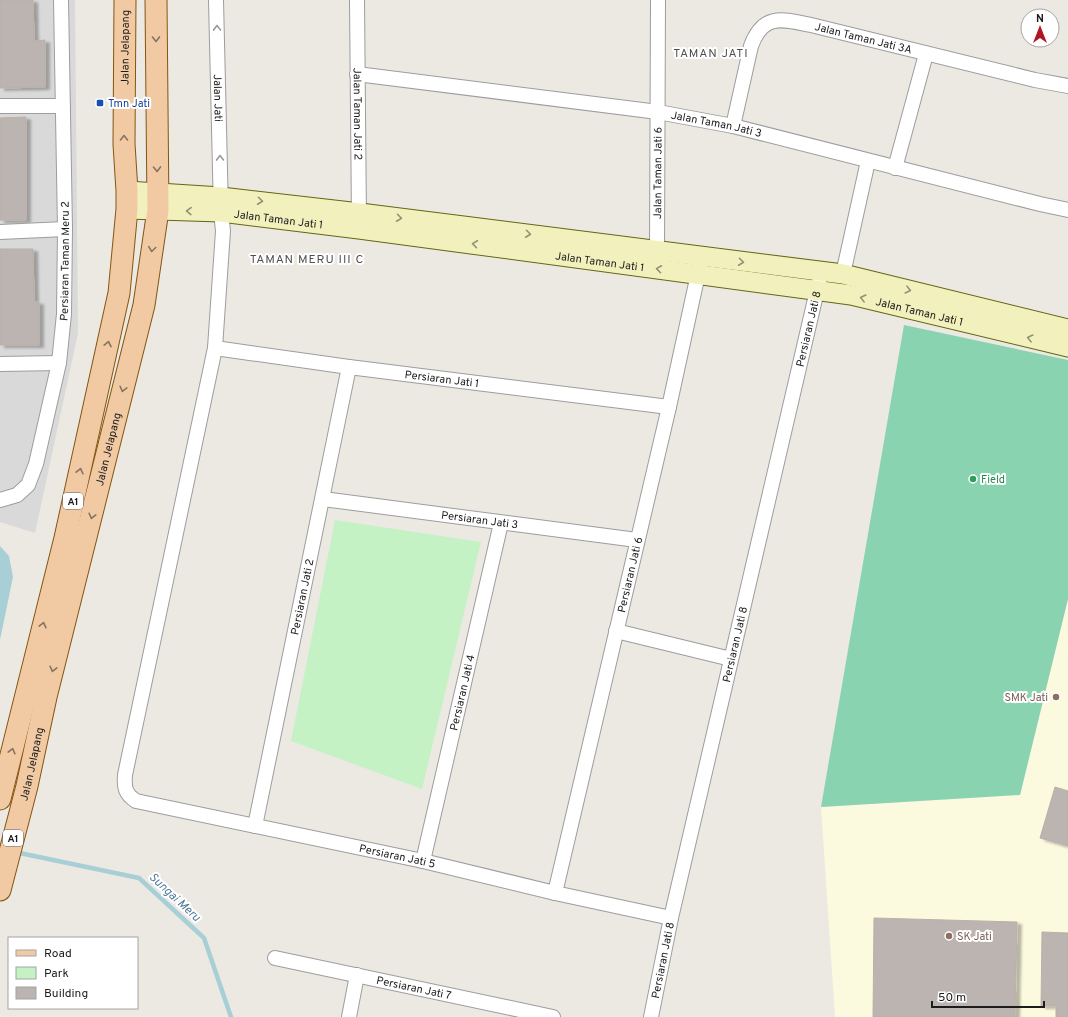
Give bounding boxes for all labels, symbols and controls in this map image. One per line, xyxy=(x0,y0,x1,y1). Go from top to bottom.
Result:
north arrow xyxy=(1020,8,1060,48)
street label: Jalan Jelapang xyxy=(118,10,133,85)
text: N xyxy=(1036,12,1044,26)
street label: Jalan Taman Jati 3A xyxy=(813,20,913,58)
one-way arrow xyxy=(213,25,221,31)
one-way arrow xyxy=(152,36,160,42)
district label: TAMAN JATI xyxy=(673,46,749,62)
street label: Jalan Taman Jati 2 xyxy=(350,68,364,160)
street label: Jalan Jati xyxy=(210,74,225,122)
place label: Tmn Jati xyxy=(108,97,150,111)
marker: Tmn Jati xyxy=(95,98,105,108)
street label: Jalan Taman Jati 3 xyxy=(670,109,763,141)
street label: Jalan Taman Jati 6 xyxy=(651,127,665,219)
one-way arrow xyxy=(120,135,128,141)
one-way arrow xyxy=(216,155,224,161)
one-way arrow xyxy=(153,166,161,172)
one-way arrow xyxy=(257,196,263,205)
street label: Persiaran Taman Meru 2 xyxy=(57,201,73,322)
one-way arrow xyxy=(186,207,192,215)
street label: Jalan Taman Jati 1 xyxy=(233,208,324,233)
one-way arrow xyxy=(396,213,402,222)
one-way arrow xyxy=(525,229,531,238)
one-way arrow xyxy=(472,240,478,249)
one-way arrow xyxy=(148,245,157,252)
street label: Jalan Taman Jati 1 xyxy=(554,249,645,275)
district label: TAMAN MERU III C xyxy=(250,252,364,268)
one-way arrow xyxy=(738,257,744,266)
one-way arrow xyxy=(656,264,662,273)
one-way arrow xyxy=(904,285,911,294)
street label: Persiaran Jati 8 xyxy=(793,290,825,368)
one-way arrow xyxy=(860,294,867,303)
street label: Jalan Taman Jati 1 xyxy=(874,295,965,330)
one-way arrow xyxy=(1027,335,1033,343)
one-way arrow xyxy=(103,341,111,347)
street label: Persiaran Jati 1 xyxy=(404,368,480,391)
one-way arrow xyxy=(119,386,128,393)
street label: Jalan Jelapang xyxy=(93,411,125,487)
one-way arrow xyxy=(75,468,83,474)
place label: Field xyxy=(981,473,1005,487)
marker: Field xyxy=(968,474,978,484)
road number: A1 xyxy=(63,493,83,509)
street label: Persiaran Jati 3 xyxy=(440,508,519,532)
one-way arrow xyxy=(88,512,97,519)
street label: Persiaran Jati 6 xyxy=(615,536,646,614)
street label: Persiaran Jati 2 xyxy=(288,558,318,636)
street label: Persiaran Jati 8 xyxy=(720,605,751,684)
one-way arrow xyxy=(38,622,47,629)
street label: Persiaran Jati 4 xyxy=(447,653,478,732)
one-way arrow xyxy=(50,666,58,672)
place label: SMK Jati xyxy=(1004,691,1048,705)
marker: SMK Jati xyxy=(1051,692,1061,702)
street label: Jalan Jelapang xyxy=(17,726,47,803)
one-way arrow xyxy=(7,748,15,754)
road number: A1 xyxy=(3,830,23,846)
street label: Persiaran Jati 5 xyxy=(358,842,437,872)
water label: Sungai Meru xyxy=(145,870,204,926)
street label: Persiaran Jati 8 xyxy=(649,921,678,1000)
place label: SK Jati xyxy=(957,930,992,944)
marker: SK Jati xyxy=(944,931,954,941)
legend xyxy=(8,937,138,1009)
text: Road xyxy=(44,946,72,962)
text: Park xyxy=(44,966,69,982)
street label: Persiaran Jati 7 xyxy=(375,974,453,1003)
scale bar xyxy=(932,983,1044,1009)
text: Building xyxy=(44,986,88,1002)
text: 50 m xyxy=(938,990,966,1006)

